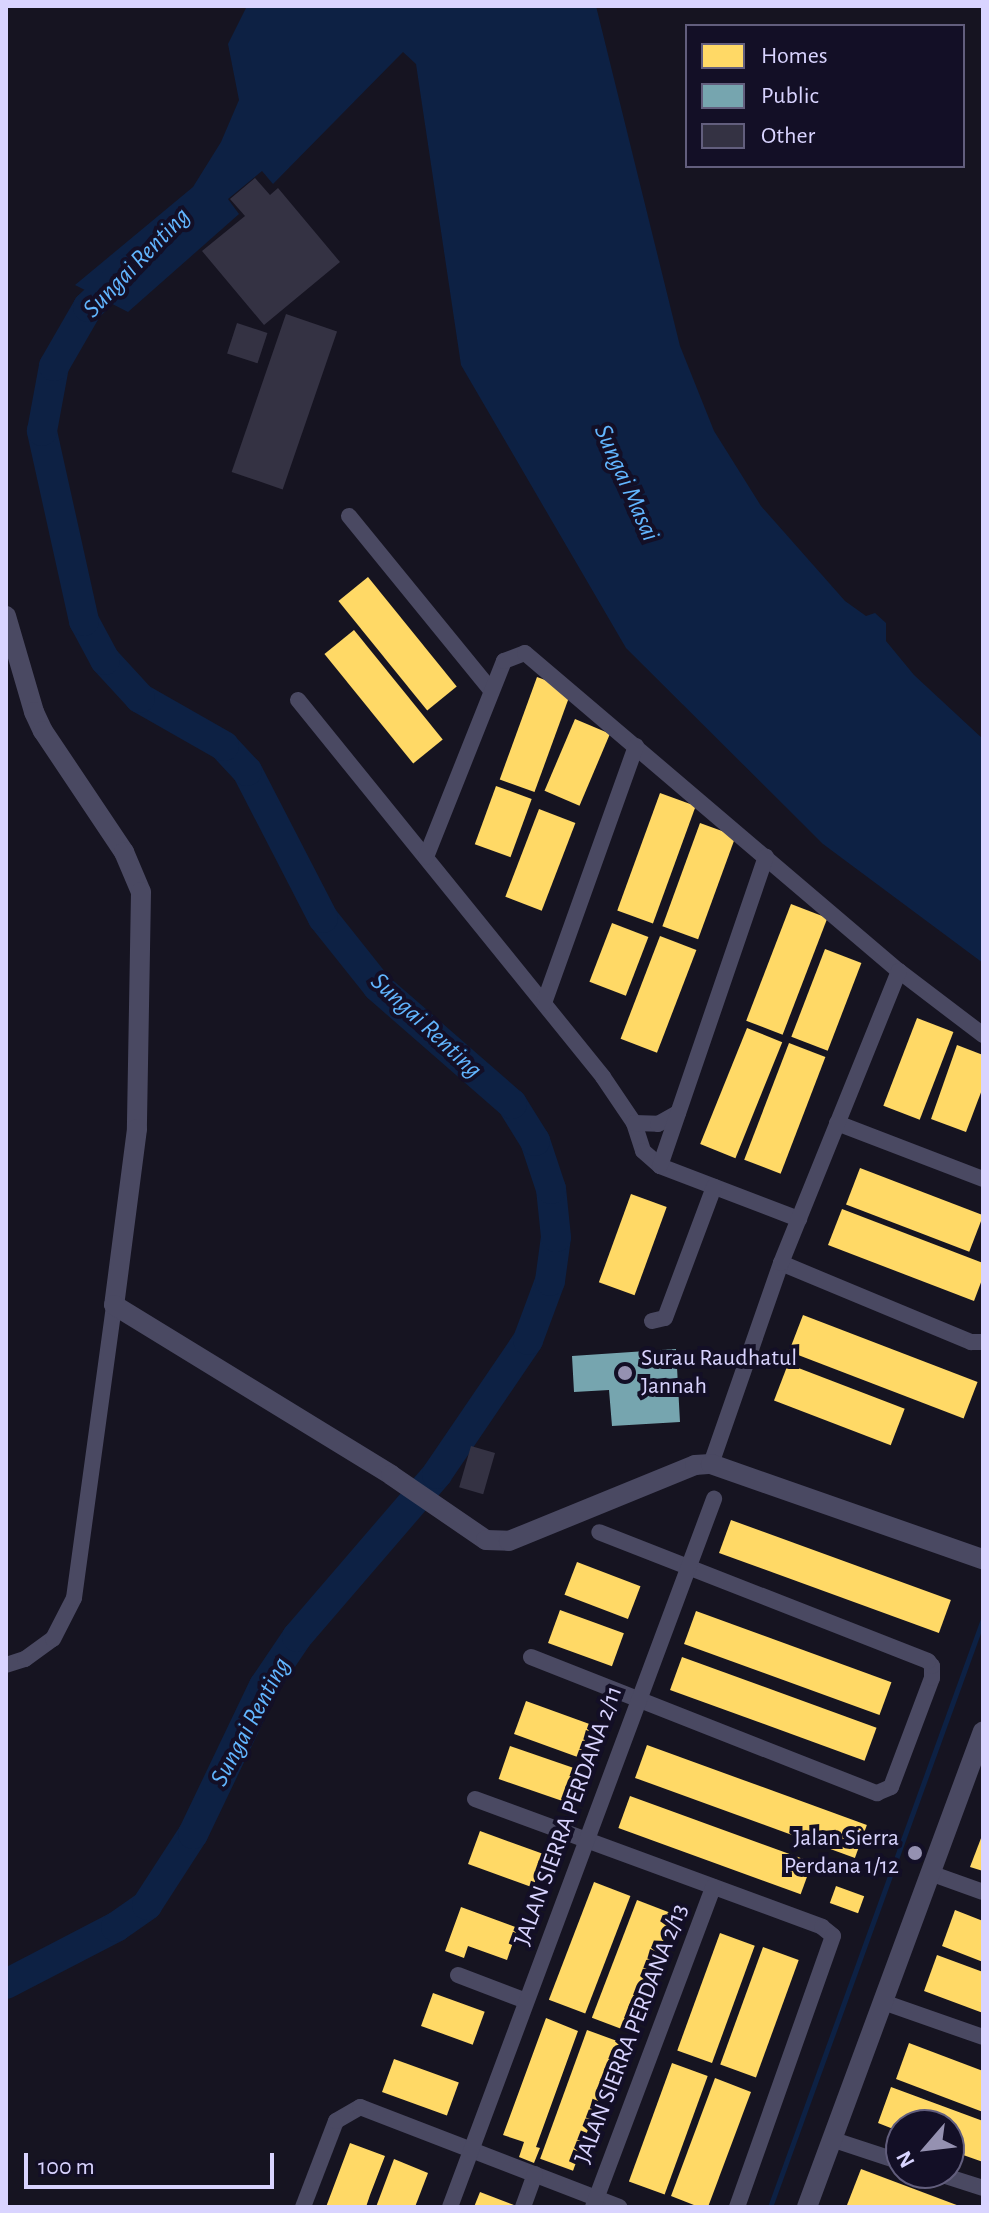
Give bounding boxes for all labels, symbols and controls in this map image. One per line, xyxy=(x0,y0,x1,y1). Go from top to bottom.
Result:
legend xyxy=(685,24,965,168)
text: Homes xyxy=(761,44,828,68)
text: Public xyxy=(761,84,819,108)
text: Other xyxy=(761,124,815,148)
water label: Sungai Renting xyxy=(77,201,197,325)
water label: Sungai Masai xyxy=(586,420,666,546)
water label: Sungai Renting xyxy=(364,966,488,1086)
place label: Surau Raudhatul Jannah xyxy=(641,1345,797,1401)
marker: Surau Raudhatul Jannah xyxy=(616,1364,634,1382)
water label: Sungai Renting xyxy=(204,1652,298,1792)
street label: JALAN SIERRA PERDANA 2/11 xyxy=(509,1682,629,1950)
place label: Jalan Sierra Perdana 1/12 xyxy=(784,1825,899,1881)
marker: Jalan Sierra Perdana 1/12 xyxy=(906,1844,924,1862)
street label: JALAN SIERRA PERDANA 2/13 xyxy=(569,1900,695,2168)
north arrow xyxy=(885,2109,965,2189)
scale bar xyxy=(28,2137,278,2187)
text: N xyxy=(892,2147,919,2171)
text: 100 m xyxy=(38,2155,95,2179)

